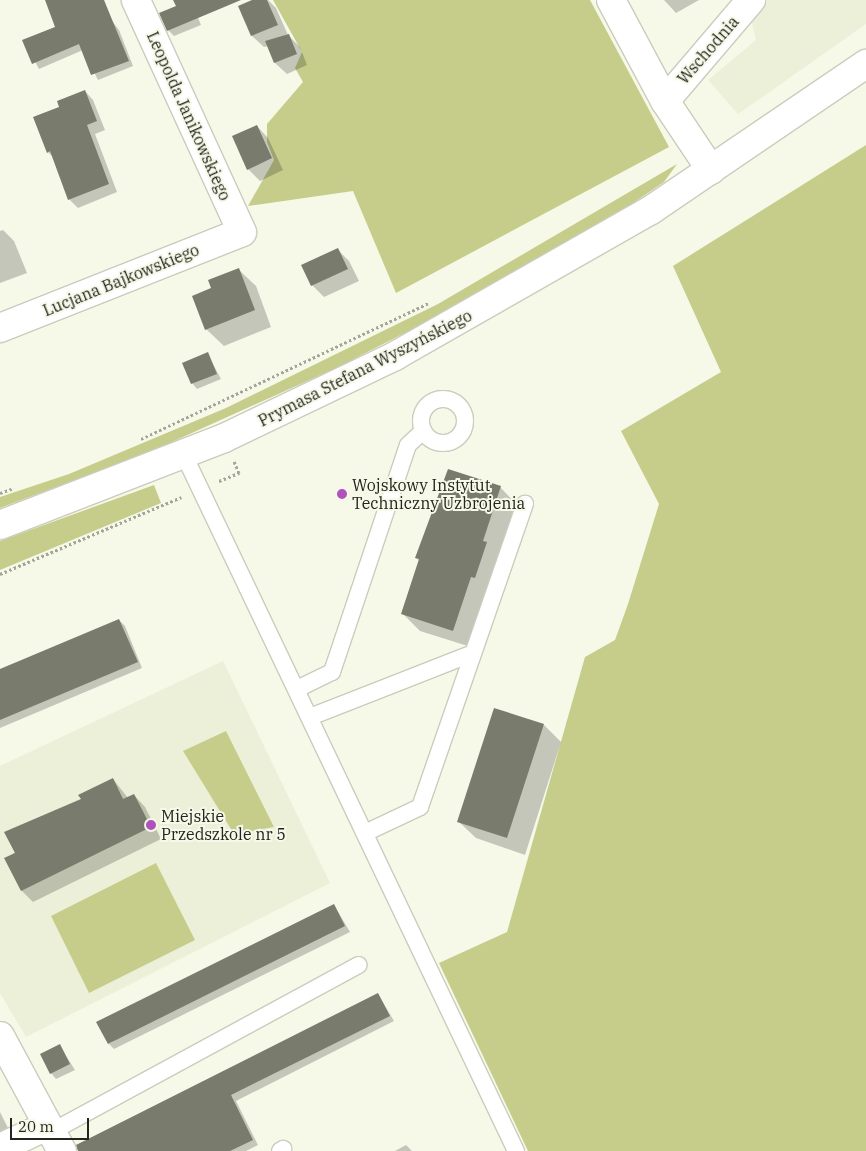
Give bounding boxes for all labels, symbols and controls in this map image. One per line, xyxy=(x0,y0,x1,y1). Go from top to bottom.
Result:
street label: Wschodnia xyxy=(673,12,743,88)
street label: Leopolda Janikowskiego xyxy=(143,28,235,204)
street label: Lucjana Bajkowskiego xyxy=(40,240,202,320)
street label: Prymasa Stefana Wyszyńskiego xyxy=(255,306,475,430)
place label: Wojskowy Instytut Techniczny Uzbrojenia xyxy=(352,475,525,513)
marker: Wojskowy Instytut Techniczny Uzbrojenia xyxy=(336,488,348,500)
place label: Miejskie Przedszkole nr 5 xyxy=(161,806,286,844)
marker: Miejskie Przedszkole nr 5 xyxy=(145,819,157,831)
scale bar xyxy=(12,1108,91,1140)
text: 20 m xyxy=(18,1117,54,1136)

